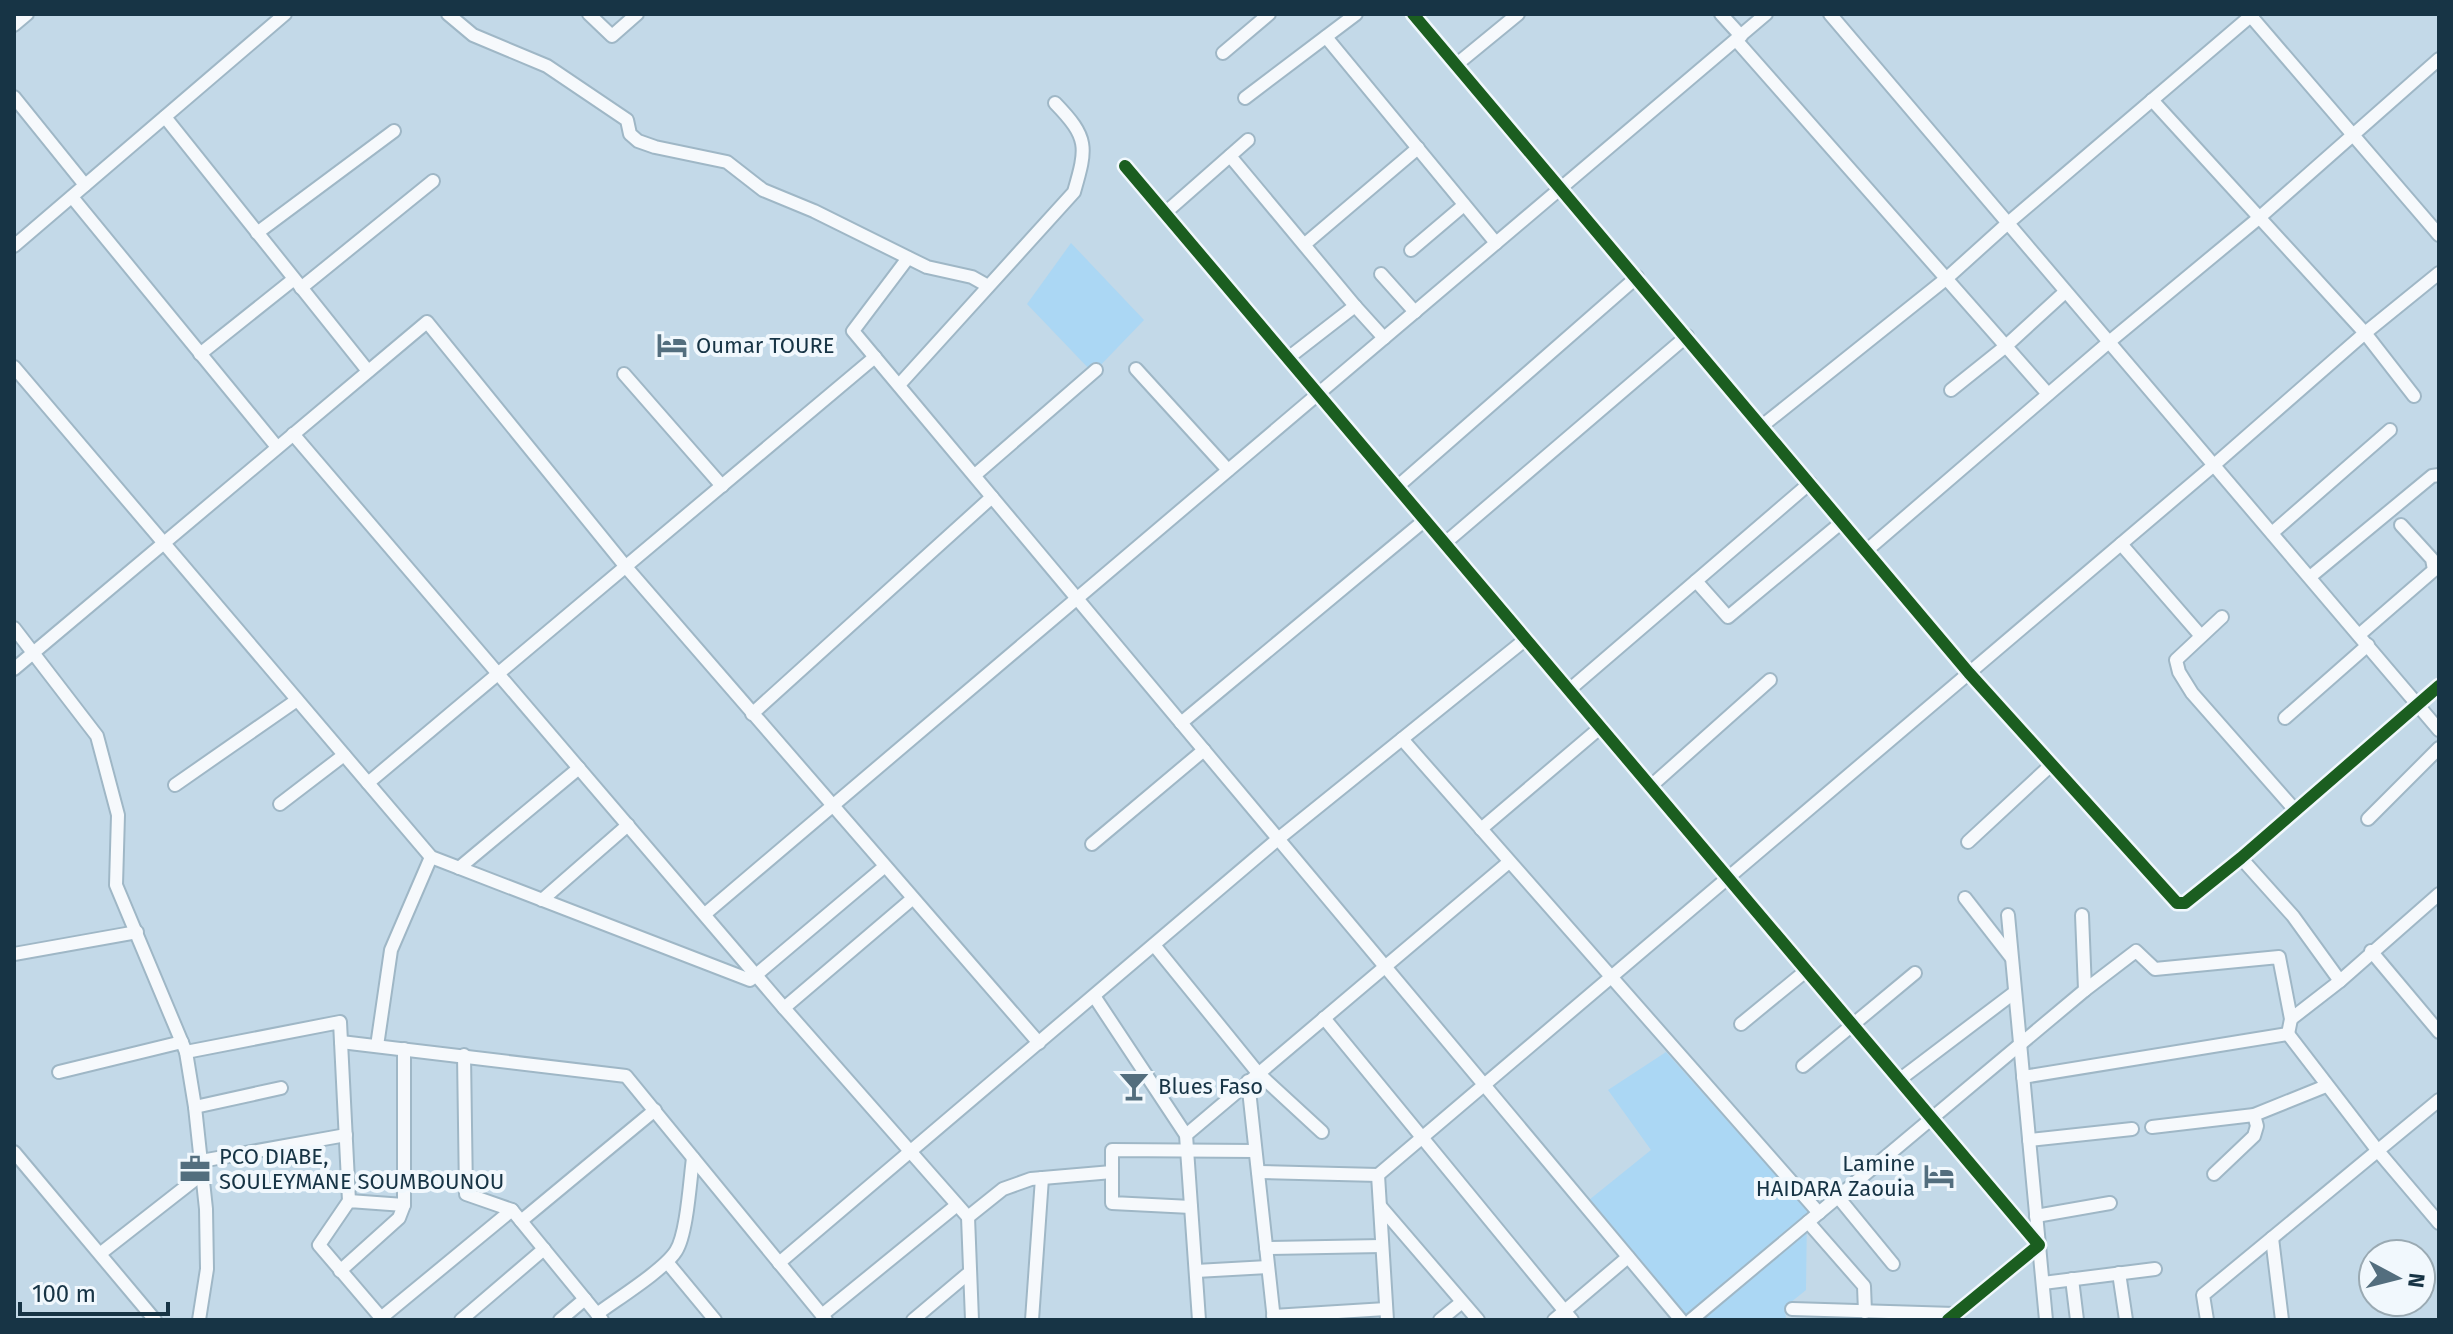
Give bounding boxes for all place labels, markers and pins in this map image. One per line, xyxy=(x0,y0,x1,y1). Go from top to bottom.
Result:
hotel icon: Oumar TOURE xyxy=(655,328,689,362)
place label: Oumar TOURE xyxy=(696,332,835,359)
bar icon: Blues Faso xyxy=(1117,1069,1151,1103)
place label: Blues Faso xyxy=(1158,1073,1263,1100)
place label: PCO DIABE, SOULEYMANE SOUMBOUNOU xyxy=(219,1143,504,1195)
place label: Lamine HAIDARA Zaouia xyxy=(1756,1150,1915,1202)
office icon: PCO DIABE, SOULEYMANE SOUMBOUNOU xyxy=(178,1152,212,1186)
hotel icon: Lamine HAIDARA Zaouia xyxy=(1922,1159,1956,1193)

